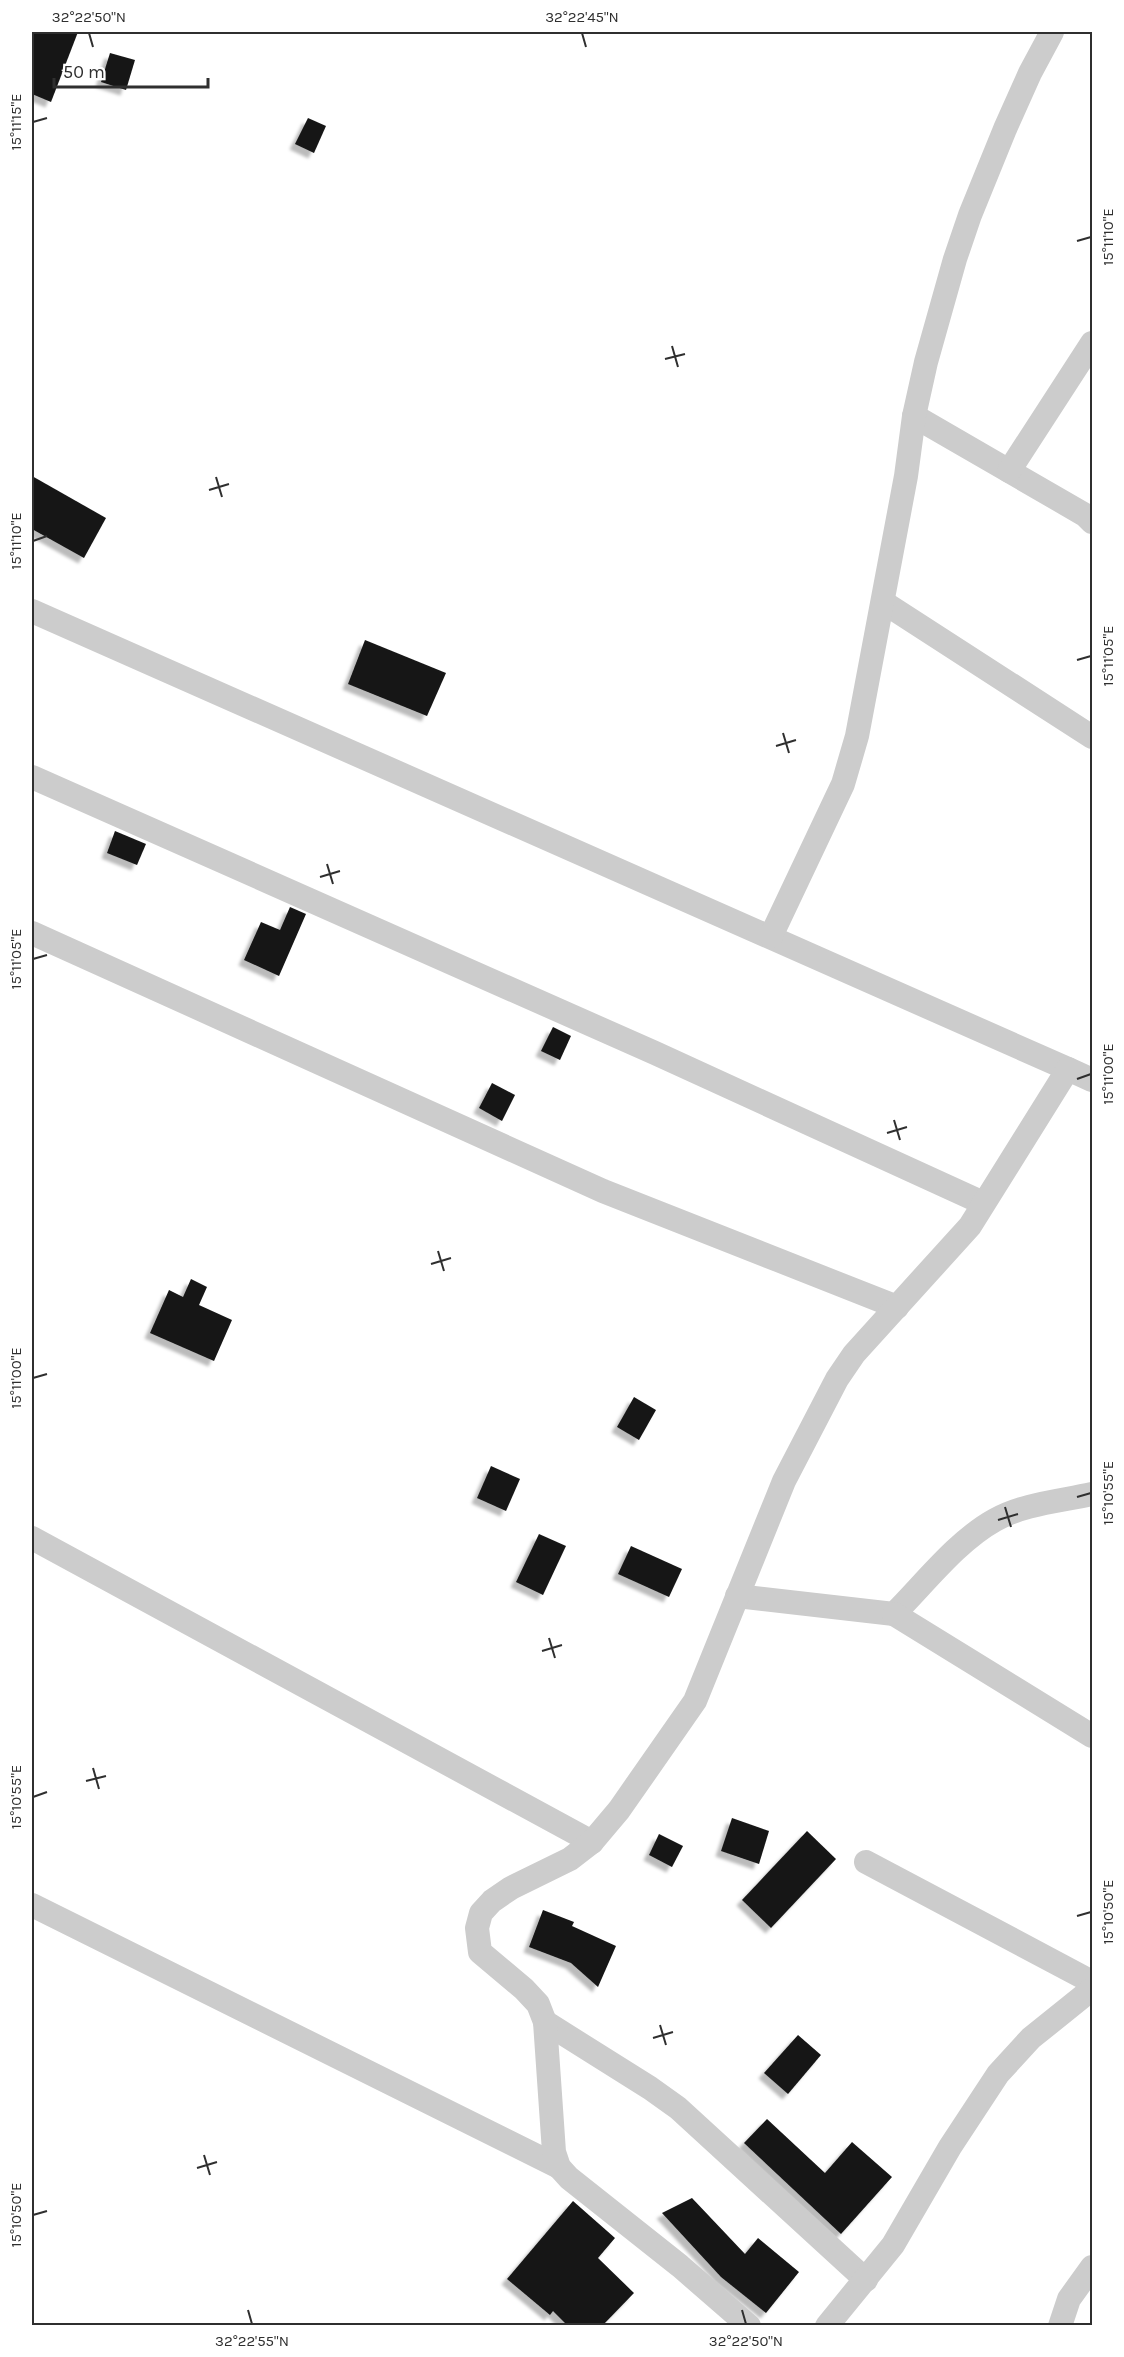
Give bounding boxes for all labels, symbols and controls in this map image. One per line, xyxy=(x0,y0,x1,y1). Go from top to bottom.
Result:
text: 32°22'50"N xyxy=(52,8,126,26)
text: 32°22'45"N xyxy=(545,8,619,26)
scale bar xyxy=(54,51,208,89)
text: 50 m xyxy=(63,61,105,83)
text: 15°11'15"E xyxy=(7,94,25,150)
text: 15°11'10"E xyxy=(1099,208,1117,266)
text: 15°11'10"E xyxy=(7,512,25,570)
text: 15°11'05"E xyxy=(1099,626,1117,686)
text: 15°11'05"E xyxy=(7,929,25,989)
text: 15°11'00"E xyxy=(1099,1043,1117,1105)
text: 15°11'00"E xyxy=(7,1347,25,1409)
text: 15°10'55"E xyxy=(1099,1461,1117,1525)
text: 15°10'55"E xyxy=(7,1765,25,1829)
text: 15°10'50"E xyxy=(1099,1880,1117,1944)
text: 15°10'50"E xyxy=(7,2183,25,2247)
text: 32°22'55"N xyxy=(215,2332,289,2350)
text: 32°22'50"N xyxy=(709,2332,783,2350)

